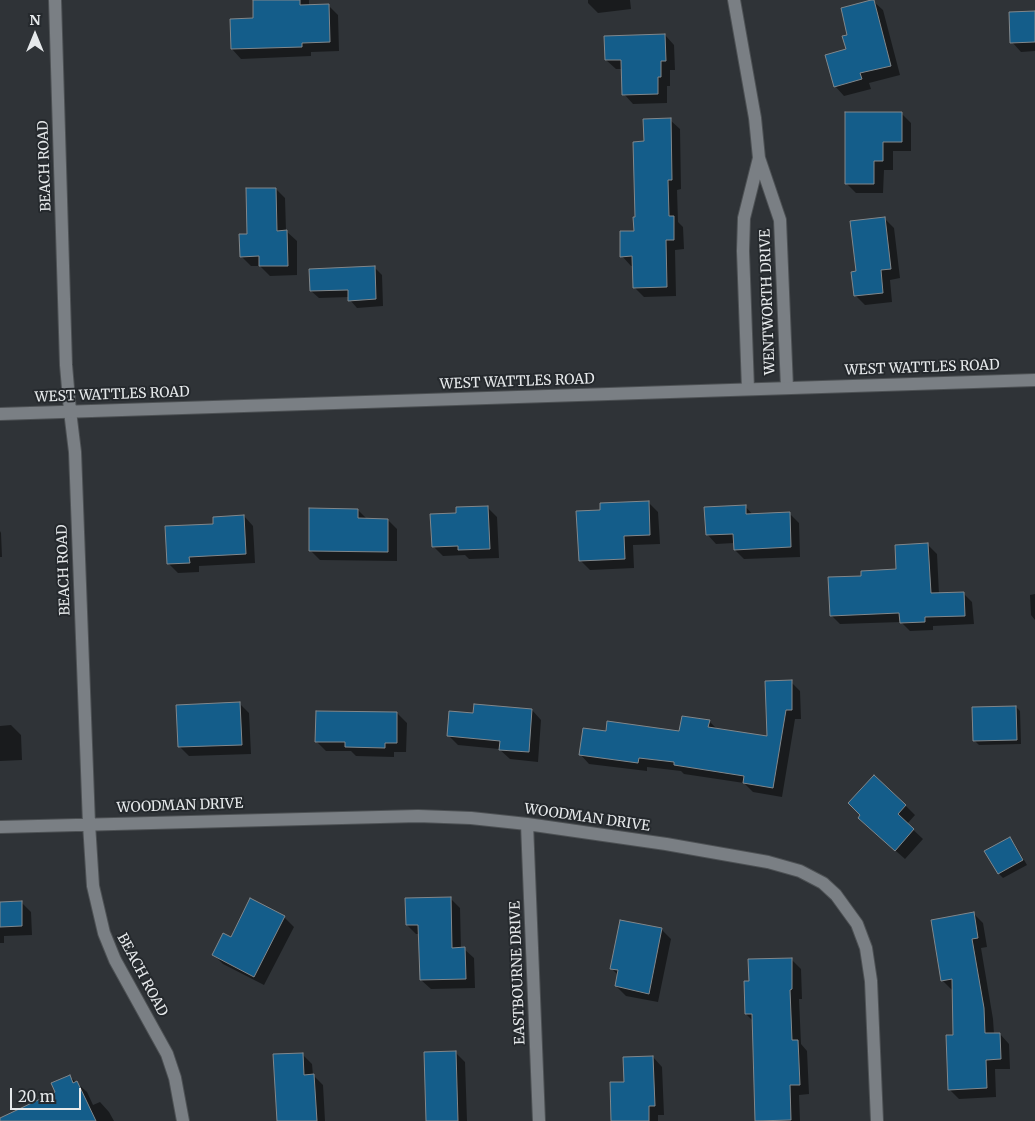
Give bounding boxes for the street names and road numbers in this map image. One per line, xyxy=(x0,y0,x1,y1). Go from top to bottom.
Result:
street label: BEACH ROAD xyxy=(35,120,55,212)
street label: WENTWORTH DRIVE xyxy=(757,229,779,375)
street label: WEST WATTLES ROAD xyxy=(844,357,1000,379)
street label: WEST WATTLES ROAD xyxy=(439,371,595,393)
street label: WEST WATTLES ROAD xyxy=(34,384,190,406)
street label: BEACH ROAD xyxy=(54,524,74,616)
street label: WOODMAN DRIVE xyxy=(116,795,244,817)
street label: WOODMAN DRIVE xyxy=(523,801,651,835)
street label: EASTBOURNE DRIVE xyxy=(507,901,529,1045)
street label: BEACH ROAD xyxy=(113,931,171,1019)

